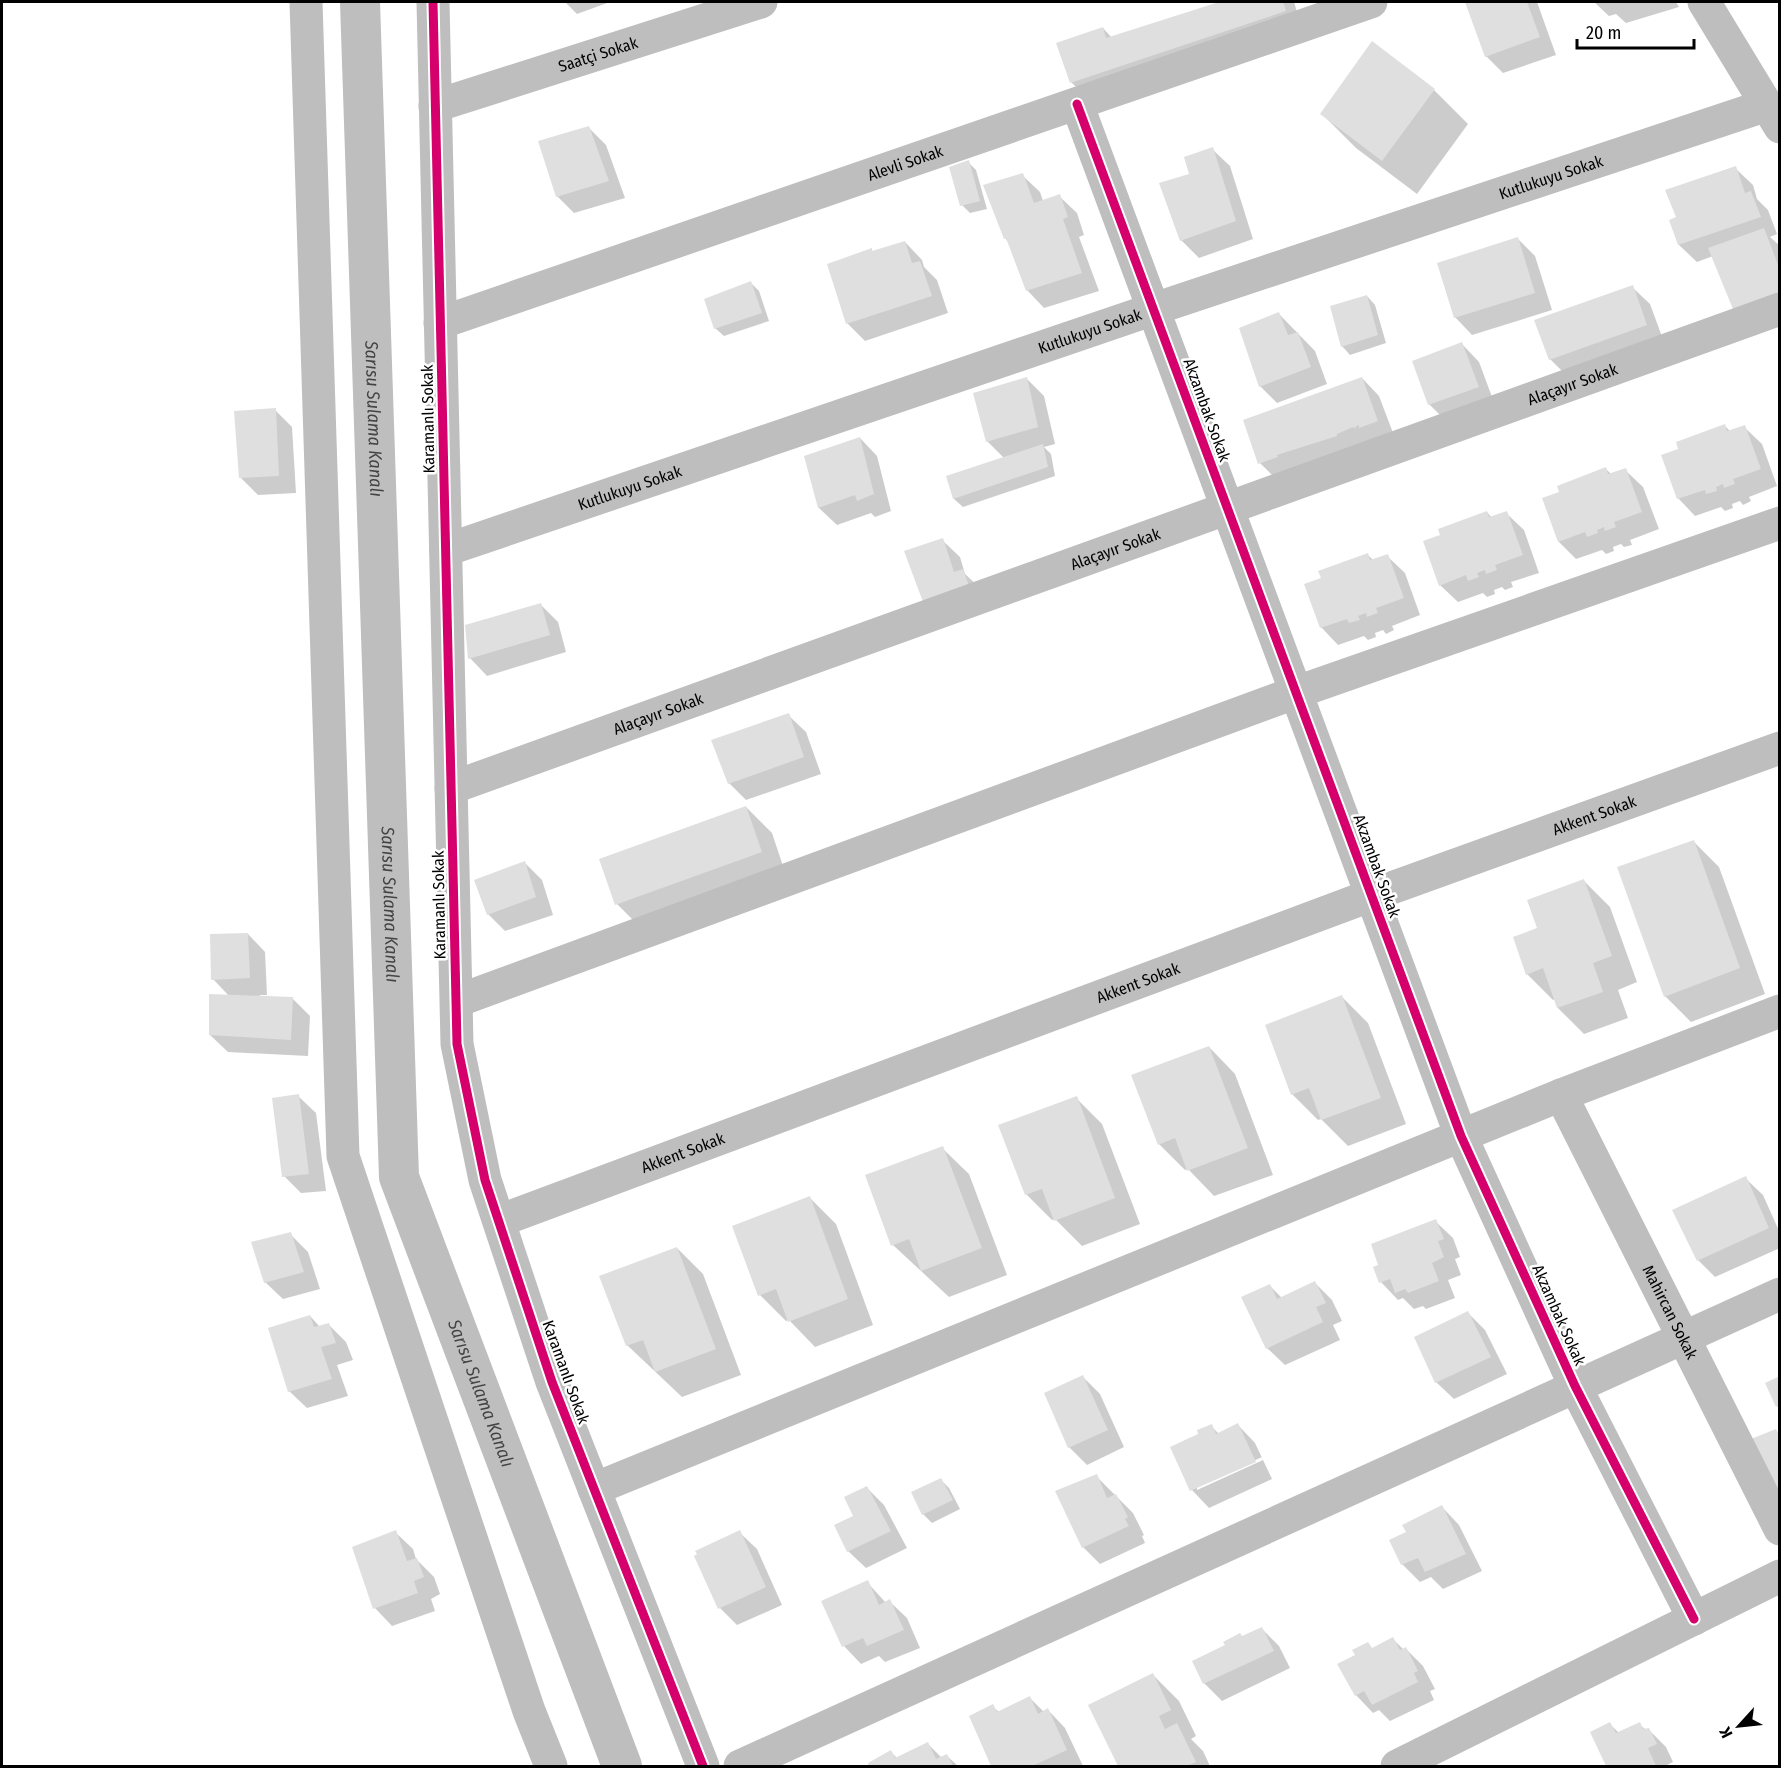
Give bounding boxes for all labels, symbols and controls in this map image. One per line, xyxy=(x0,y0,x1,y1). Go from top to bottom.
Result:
scale bar xyxy=(1577,12,1694,50)
text: 20 m xyxy=(1586,22,1621,44)
street label: Saatçi Sokak xyxy=(556,32,640,76)
street label: Alevli Sokak xyxy=(865,141,946,184)
street label: Kutlukuyu Sokak xyxy=(1496,151,1606,203)
street label: Kutlukuyu Sokak xyxy=(1035,304,1145,357)
water label: Sarısu Sulama Kanalı xyxy=(360,339,387,497)
street label: Akzambak Sokak xyxy=(1180,356,1235,465)
street label: Alaçayır Sokak xyxy=(1525,359,1620,409)
street label: Karamanlı Sokak xyxy=(418,364,438,473)
street label: Kutlukuyu Sokak xyxy=(575,461,684,514)
street label: Alaçayır Sokak xyxy=(1068,524,1163,574)
street label: Alaçayır Sokak xyxy=(610,688,706,738)
street label: Akkent Sokak xyxy=(1550,791,1639,839)
street label: Akzambak Sokak xyxy=(1350,812,1405,921)
water label: Sarısu Sulama Kanalı xyxy=(376,825,404,983)
street label: Karamanlı Sokak xyxy=(429,850,449,959)
street label: Akkent Sokak xyxy=(1094,958,1183,1007)
street label: Akkent Sokak xyxy=(638,1128,727,1177)
street label: Akzambak Sokak xyxy=(1528,1262,1590,1369)
street label: Mahircan Sokak xyxy=(1639,1262,1702,1362)
water label: Sarısu Sulama Kanalı xyxy=(443,1316,519,1470)
street label: Karamanlı Sokak xyxy=(539,1318,594,1427)
north arrow xyxy=(1709,1696,1769,1756)
text: K xyxy=(1715,1724,1737,1741)

